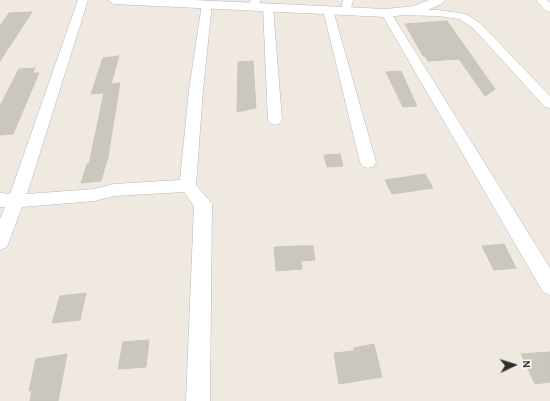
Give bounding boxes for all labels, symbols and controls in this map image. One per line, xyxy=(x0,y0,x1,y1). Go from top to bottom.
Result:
north arrow xyxy=(494,345,534,385)
text: N xyxy=(521,360,532,368)

